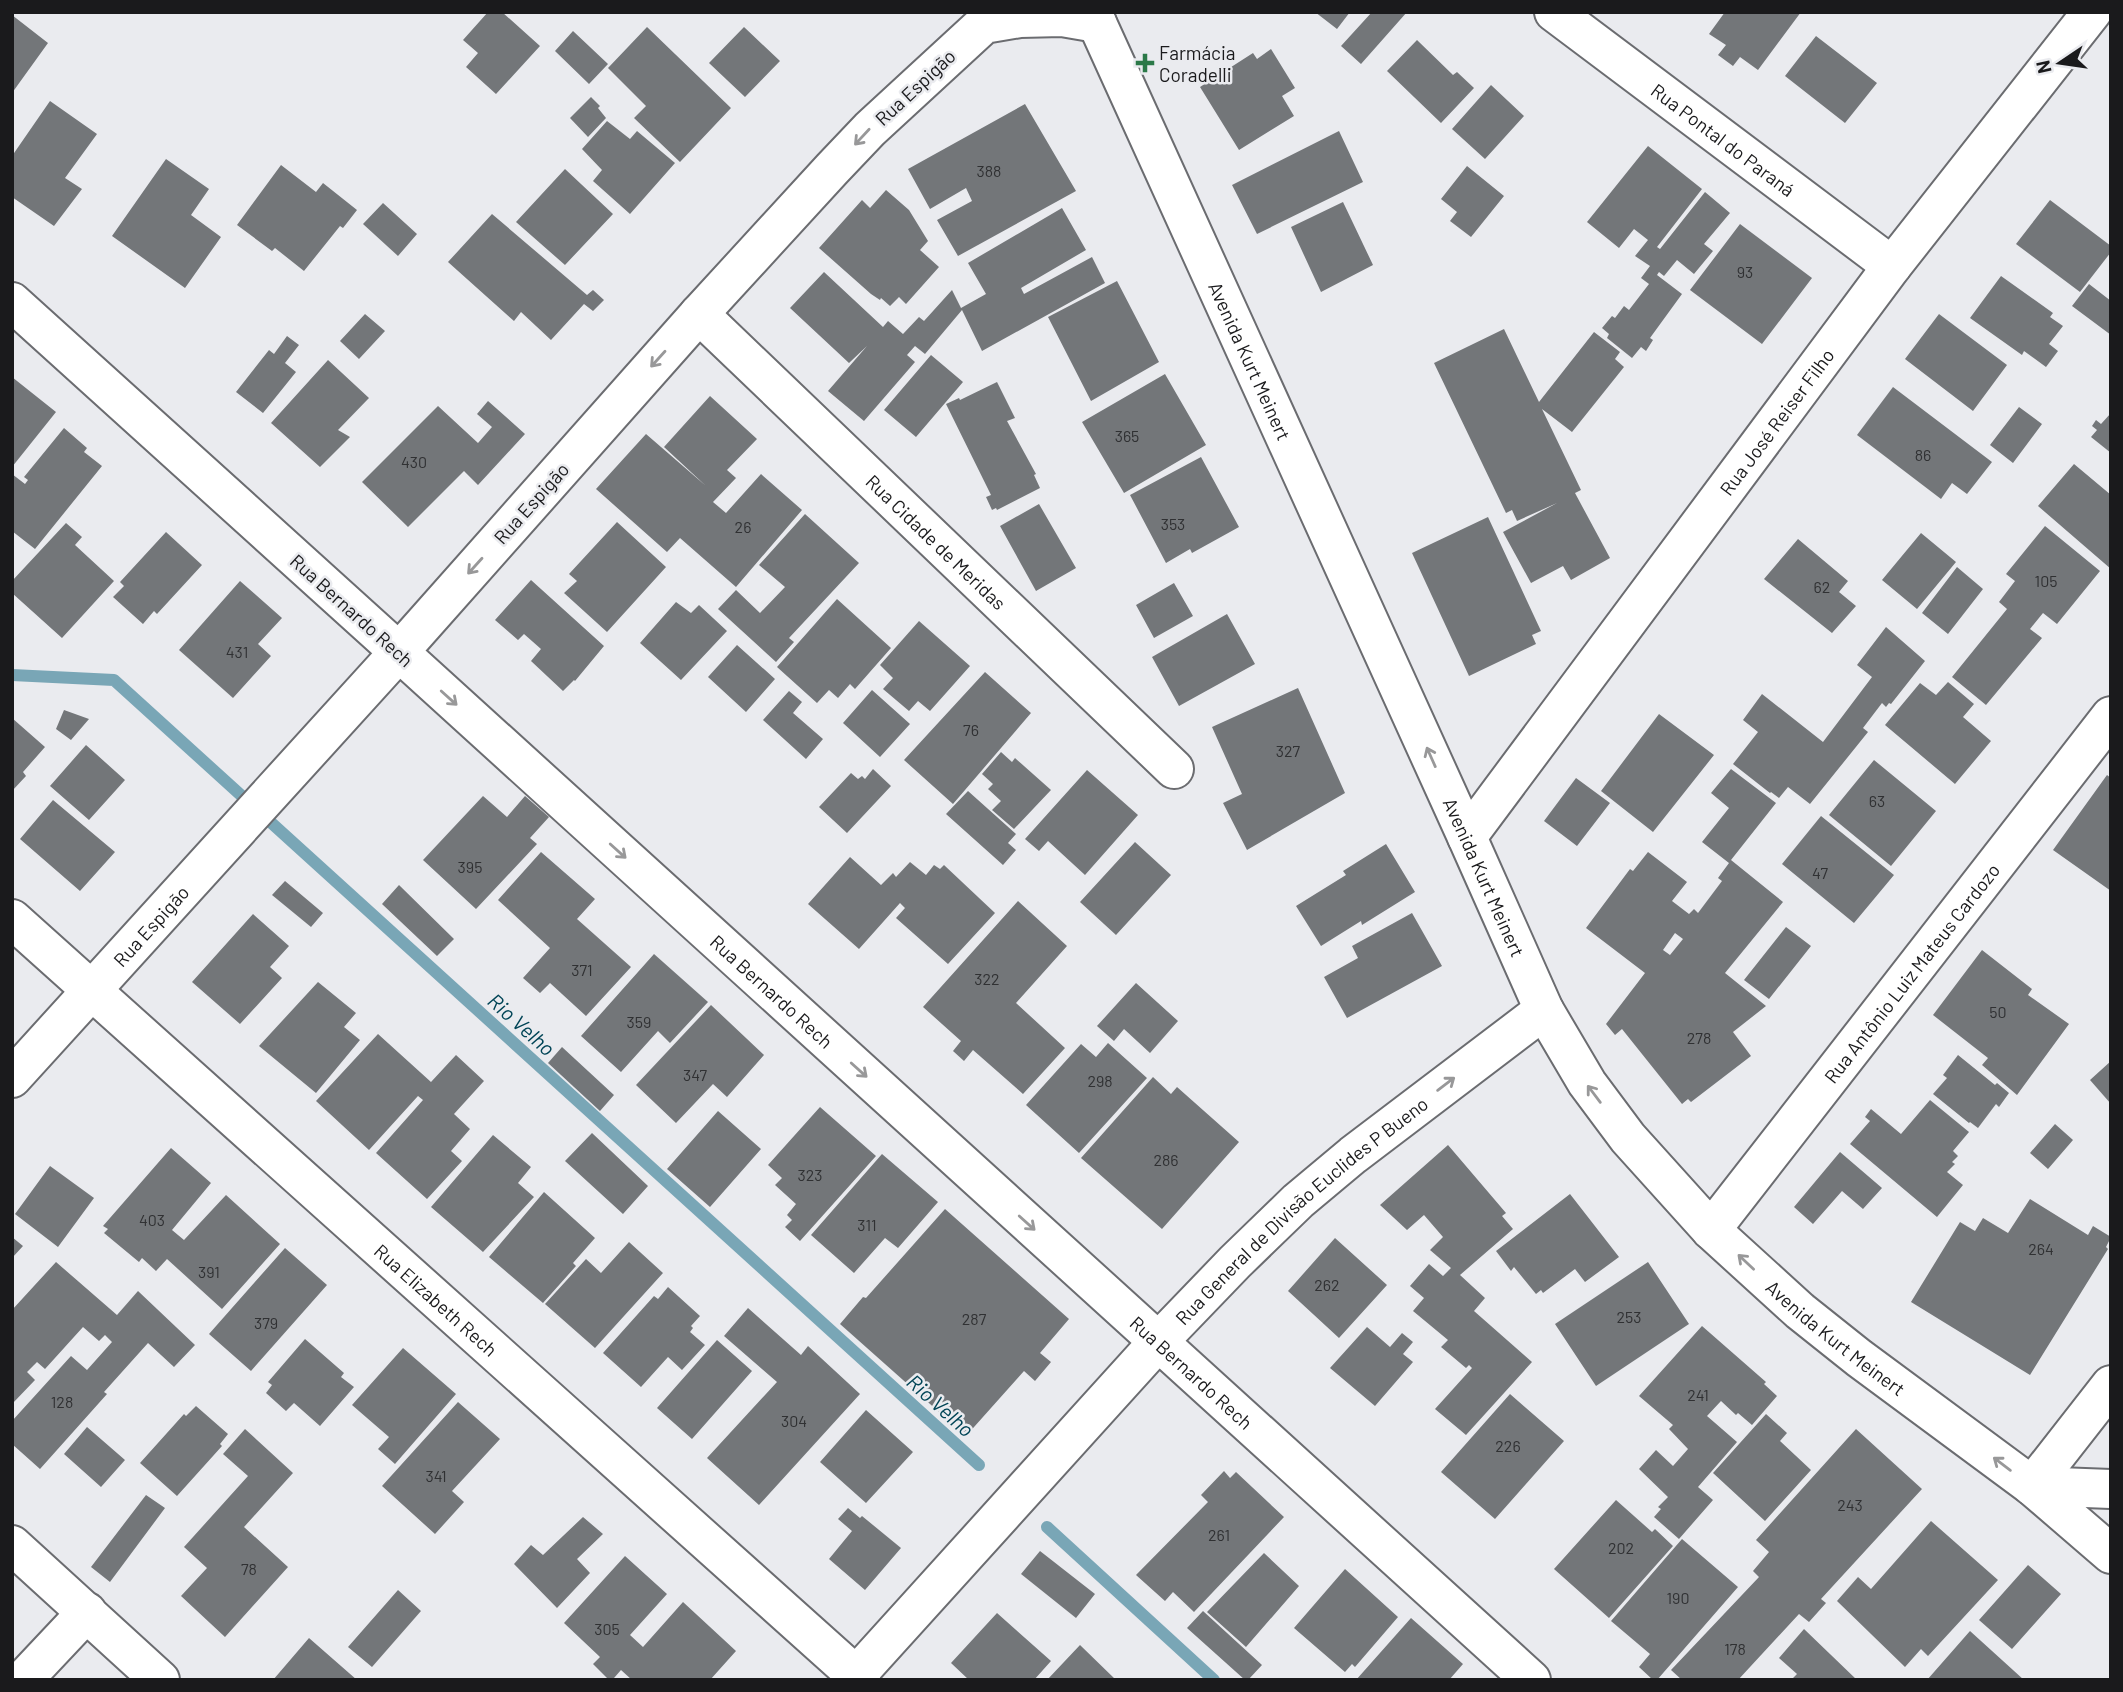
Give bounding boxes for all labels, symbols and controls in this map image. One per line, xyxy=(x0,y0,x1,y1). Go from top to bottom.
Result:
north arrow xyxy=(2025,28,2095,98)
place label: Farmácia Coradelli xyxy=(1159,41,1236,86)
street label: Rua Espigão xyxy=(870,44,960,130)
marker: Farmácia Coradelli xyxy=(1137,55,1153,71)
text: N xyxy=(2030,58,2056,76)
street label: Rua Pontal do Paraná xyxy=(1647,78,1800,201)
one-way arrow xyxy=(854,128,870,146)
house number: 388 xyxy=(977,161,1001,180)
house number: 93 xyxy=(1737,262,1753,281)
street label: Avenida Kurt Meinert xyxy=(1205,278,1296,444)
street label: Rua José Reiser Filho xyxy=(1714,344,1838,499)
one-way arrow xyxy=(650,350,667,367)
house number: 365 xyxy=(1115,426,1139,445)
house number: 86 xyxy=(1915,445,1931,464)
house number: 430 xyxy=(401,452,427,471)
street label: Rua Espigão xyxy=(489,458,573,548)
street label: Rua Cidade de Meridas xyxy=(862,469,1011,614)
house number: 353 xyxy=(1161,514,1185,533)
house number: 26 xyxy=(735,517,751,536)
street label: Rua Bernardo Rech xyxy=(286,549,418,671)
one-way arrow xyxy=(467,557,483,575)
house number: 105 xyxy=(2035,571,2057,590)
house number: 62 xyxy=(1814,577,1830,596)
house number: 431 xyxy=(226,642,248,661)
one-way arrow xyxy=(440,690,457,707)
house number: 76 xyxy=(963,720,979,739)
house number: 327 xyxy=(1276,741,1301,760)
one-way arrow xyxy=(1424,747,1437,768)
house number: 63 xyxy=(1869,791,1885,810)
street label: Avenida Kurt Meinert xyxy=(1439,794,1530,960)
one-way arrow xyxy=(609,843,627,859)
house number: 395 xyxy=(458,857,482,876)
street label: Rua Antônio Luiz Mateus Cardozo xyxy=(1819,858,2004,1087)
house number: 47 xyxy=(1812,863,1828,882)
street label: Rua Espigão xyxy=(108,880,193,971)
street label: Rua Bernardo Rech xyxy=(706,929,838,1052)
house number: 371 xyxy=(571,960,593,979)
house number: 322 xyxy=(974,969,1000,988)
water label: Rio Velho xyxy=(483,987,561,1061)
house number: 50 xyxy=(1989,1002,2007,1021)
house number: 359 xyxy=(627,1012,651,1031)
house number: 278 xyxy=(1687,1028,1711,1047)
one-way arrow xyxy=(850,1062,868,1078)
house number: 347 xyxy=(683,1065,707,1084)
house number: 298 xyxy=(1087,1071,1113,1090)
one-way arrow xyxy=(1436,1077,1455,1092)
one-way arrow xyxy=(1587,1085,1602,1103)
street label: Rua General de Divisão Euclides P Bueno xyxy=(1170,1091,1432,1329)
house number: 286 xyxy=(1153,1150,1179,1169)
house number: 323 xyxy=(798,1165,822,1184)
house number: 403 xyxy=(139,1210,165,1229)
house number: 311 xyxy=(857,1215,877,1234)
one-way arrow xyxy=(1018,1215,1036,1231)
street label: Rua Elizabeth Rech xyxy=(370,1238,503,1361)
house number: 264 xyxy=(2028,1239,2054,1258)
one-way arrow xyxy=(1738,1254,1755,1271)
house number: 391 xyxy=(198,1262,220,1281)
house number: 262 xyxy=(1314,1275,1340,1294)
street label: Avenida Kurt Meinert xyxy=(1762,1275,1910,1400)
house number: 253 xyxy=(1616,1307,1642,1326)
house number: 287 xyxy=(962,1309,987,1328)
street label: Rua Bernardo Rech xyxy=(1126,1311,1258,1434)
house number: 379 xyxy=(254,1313,278,1332)
water label: Rio Velho xyxy=(902,1368,980,1442)
house number: 241 xyxy=(1687,1385,1709,1404)
house number: 128 xyxy=(51,1392,73,1411)
house number: 304 xyxy=(781,1411,807,1430)
house number: 226 xyxy=(1495,1436,1521,1455)
one-way arrow xyxy=(1992,1457,2011,1472)
house number: 341 xyxy=(425,1466,447,1485)
house number: 243 xyxy=(1837,1495,1863,1514)
house number: 261 xyxy=(1208,1525,1230,1544)
house number: 202 xyxy=(1608,1538,1634,1557)
house number: 78 xyxy=(241,1559,257,1578)
house number: 190 xyxy=(1667,1588,1689,1607)
house number: 305 xyxy=(594,1619,620,1638)
house number: 178 xyxy=(1724,1639,1746,1658)

